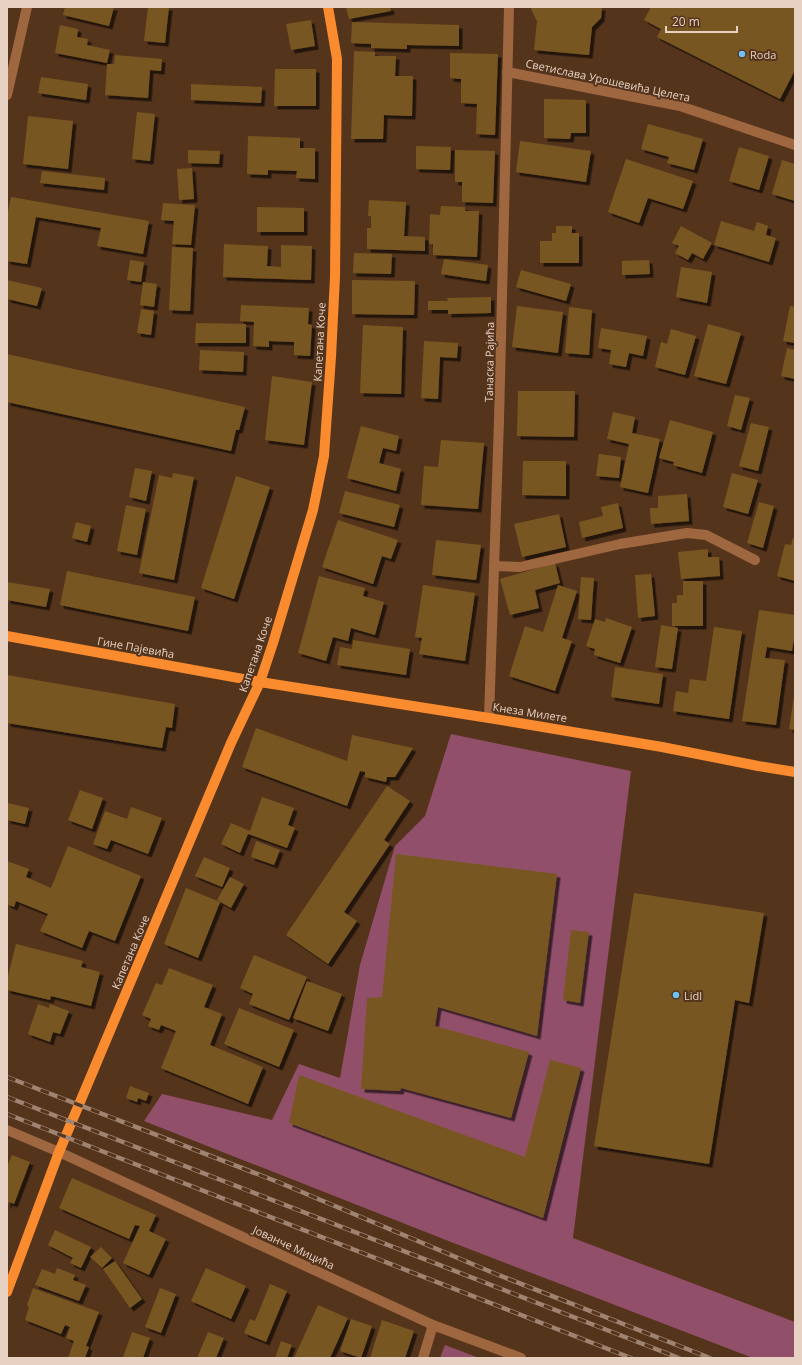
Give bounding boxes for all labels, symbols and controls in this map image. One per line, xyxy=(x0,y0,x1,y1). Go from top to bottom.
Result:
scale bar xyxy=(666,8,737,34)
text: 20 m xyxy=(672,13,700,30)
place label: Roda xyxy=(750,47,776,62)
marker: Roda xyxy=(737,49,747,59)
street label: Светислава Урошевића Целета xyxy=(524,55,692,105)
street label: Капетана Коче xyxy=(309,302,329,382)
street label: Танаска Рајића xyxy=(481,322,497,402)
street label: Капетана Коче xyxy=(235,614,275,694)
street label: Гине Пајевића xyxy=(96,633,176,661)
street label: Кнеза Милете xyxy=(492,699,568,725)
street label: Капетана Коче xyxy=(108,913,152,991)
place label: Lidl xyxy=(684,988,702,1003)
marker: Lidl xyxy=(671,990,681,1000)
street label: Јованче Мицића xyxy=(250,1221,337,1272)

